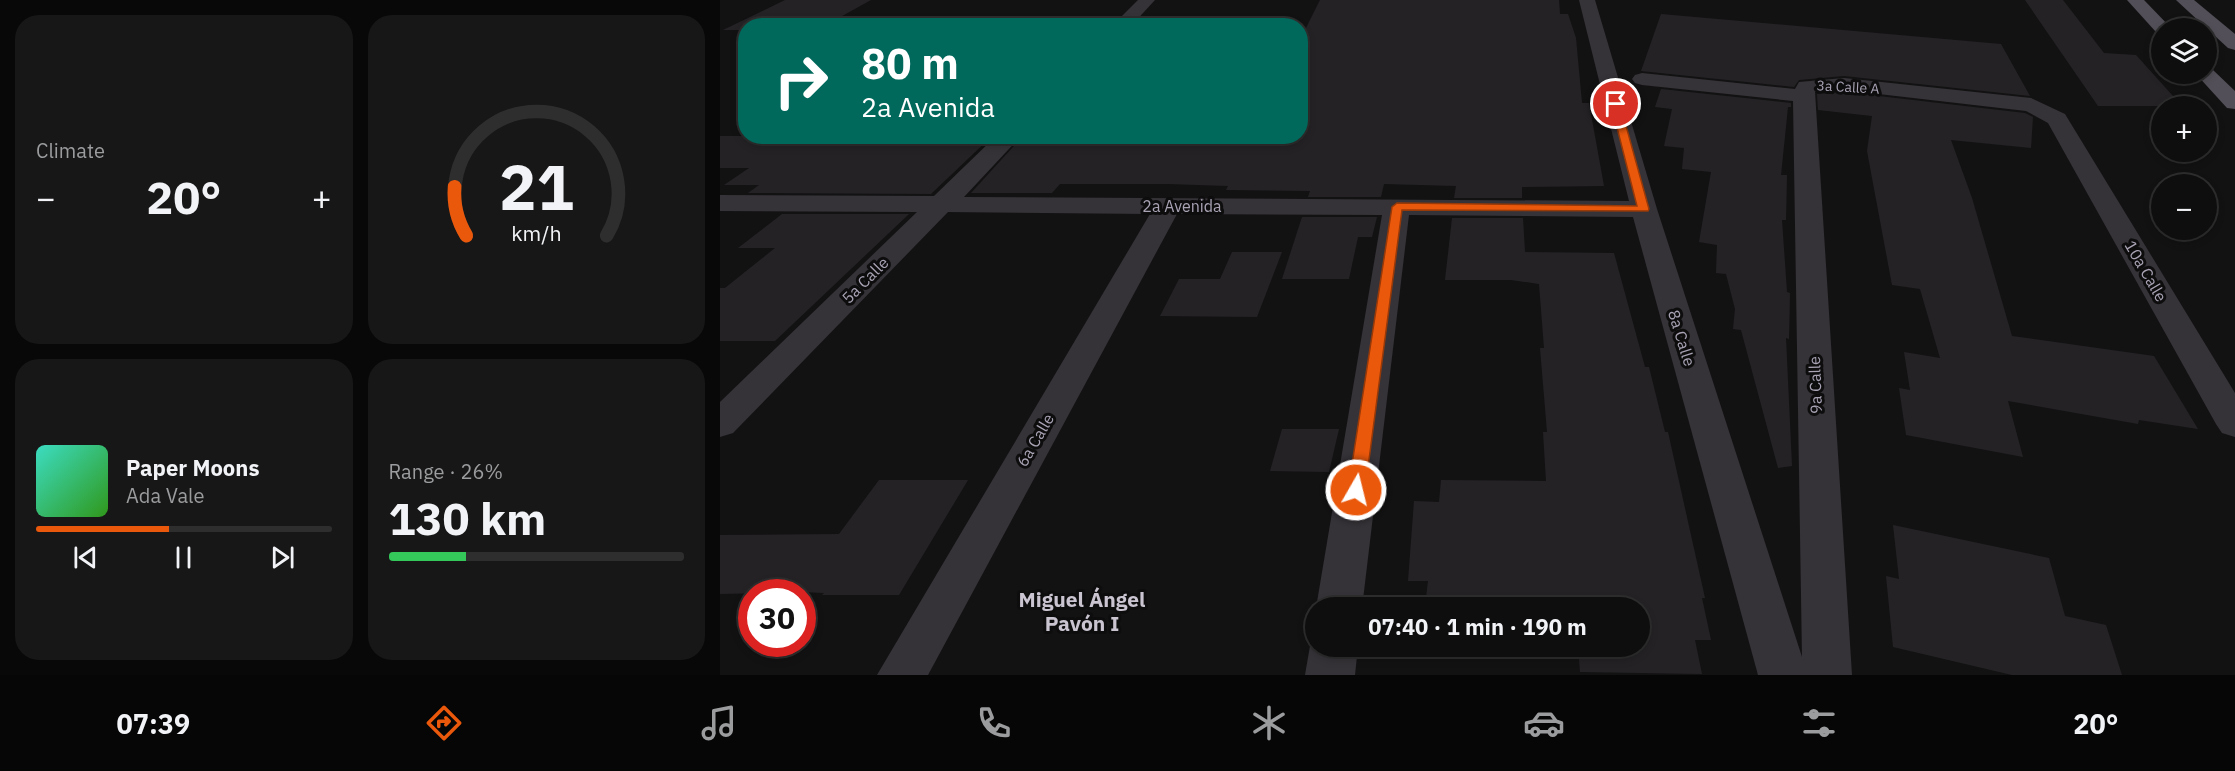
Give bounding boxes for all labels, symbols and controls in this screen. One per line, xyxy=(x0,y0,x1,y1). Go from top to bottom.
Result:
map controls xyxy=(2151,18,2217,240)
button: layers xyxy=(2151,18,2217,84)
text: 80 m xyxy=(861,36,959,91)
icon: right xyxy=(762,42,840,120)
street label: 3a Calle A xyxy=(1816,76,1880,98)
pin xyxy=(1590,78,1641,129)
icon: arrive xyxy=(1599,87,1632,120)
text: 2a Avenida xyxy=(861,89,995,124)
button: + xyxy=(2151,96,2217,162)
text: Climate xyxy=(36,137,105,164)
text: 21 xyxy=(499,146,574,227)
text: 20° xyxy=(146,168,221,226)
button: − xyxy=(2151,174,2217,240)
text: − xyxy=(36,176,56,219)
text: + xyxy=(312,176,332,219)
street label: 2a Avenida xyxy=(1142,196,1222,216)
text: km/h xyxy=(511,220,561,248)
street label: 10a Calle xyxy=(2120,237,2172,305)
street label: 5a Calle xyxy=(837,252,893,308)
street label: 8a Calle xyxy=(1664,307,1700,369)
street label: 9a Calle xyxy=(1804,356,1826,414)
street label: 6a Calle xyxy=(1012,410,1058,470)
text: Paper Moons xyxy=(126,453,259,482)
text: Range · 26% xyxy=(389,458,503,485)
position arrow xyxy=(1324,458,1388,522)
text: Ada Vale xyxy=(126,482,205,509)
text: 130 km xyxy=(389,489,546,547)
icon: previous xyxy=(69,541,102,574)
icon: pause xyxy=(167,541,200,574)
icon: next xyxy=(266,541,299,574)
speed limit sign: 30 xyxy=(738,579,816,657)
district label: Miguel Ángel Pavón I xyxy=(1019,585,1145,637)
text: 07:40 · 1 min · 190 m xyxy=(1368,612,1587,641)
icon: directions xyxy=(423,702,465,744)
icon: music xyxy=(698,702,740,744)
icon: phone xyxy=(973,702,1015,744)
icon: climate xyxy=(1248,702,1290,744)
icon: car xyxy=(1523,702,1565,744)
icon: filters xyxy=(1798,702,1840,744)
text: 07:39 xyxy=(117,706,190,741)
text: 20° xyxy=(2073,706,2118,741)

